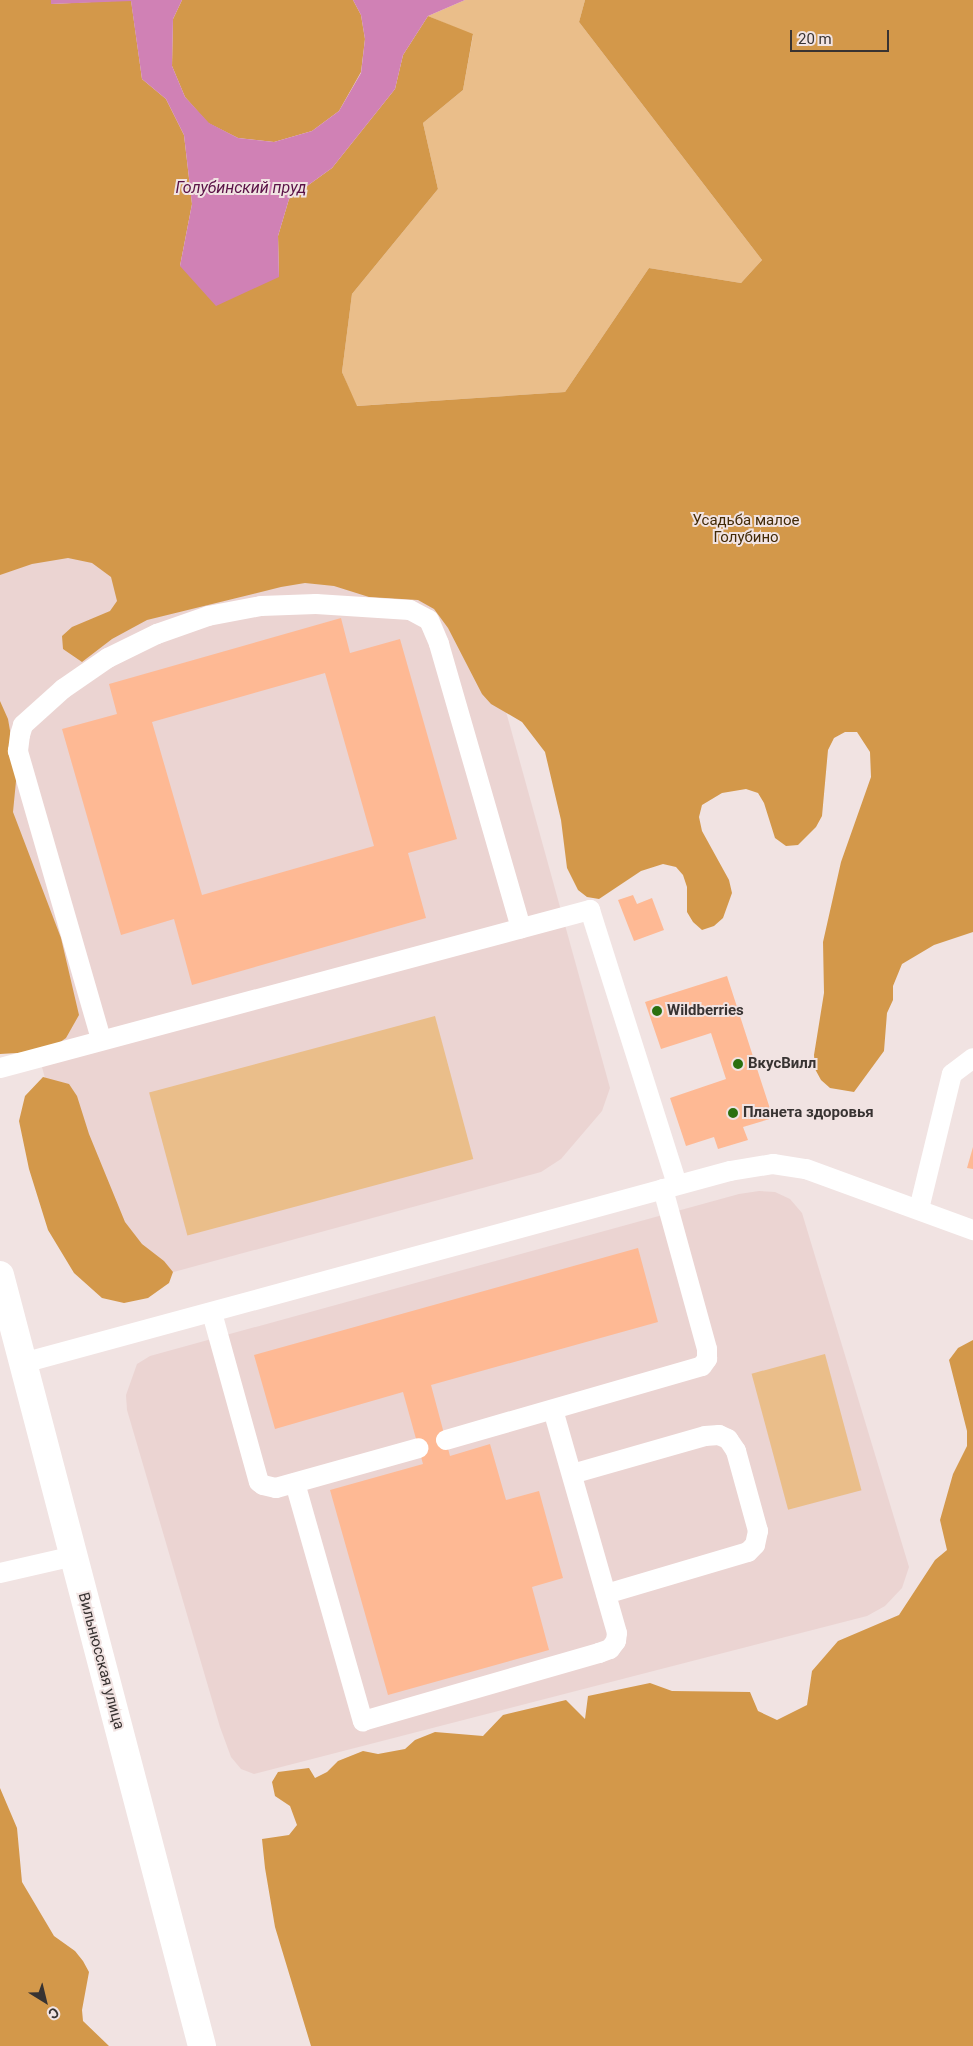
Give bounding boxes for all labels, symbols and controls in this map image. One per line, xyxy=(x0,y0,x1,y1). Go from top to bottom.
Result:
scale bar xyxy=(793,20,892,52)
text: 20 m xyxy=(798,30,832,48)
water label: Голубинский пруд xyxy=(176,178,306,198)
park label: Усадьба малое Голубино xyxy=(693,511,799,546)
place label: Wildberries xyxy=(667,1002,744,1020)
marker: Wildberries xyxy=(651,1005,663,1017)
place label: ВкусВилл xyxy=(748,1055,816,1073)
marker: ВкусВилл xyxy=(732,1058,744,1070)
place label: Планета здоровья xyxy=(743,1104,874,1122)
marker: Планета здоровья xyxy=(727,1107,739,1119)
street label: Вильнюсская улица xyxy=(74,1591,128,1731)
north arrow xyxy=(20,1976,70,2026)
text: С xyxy=(45,2004,62,2022)

